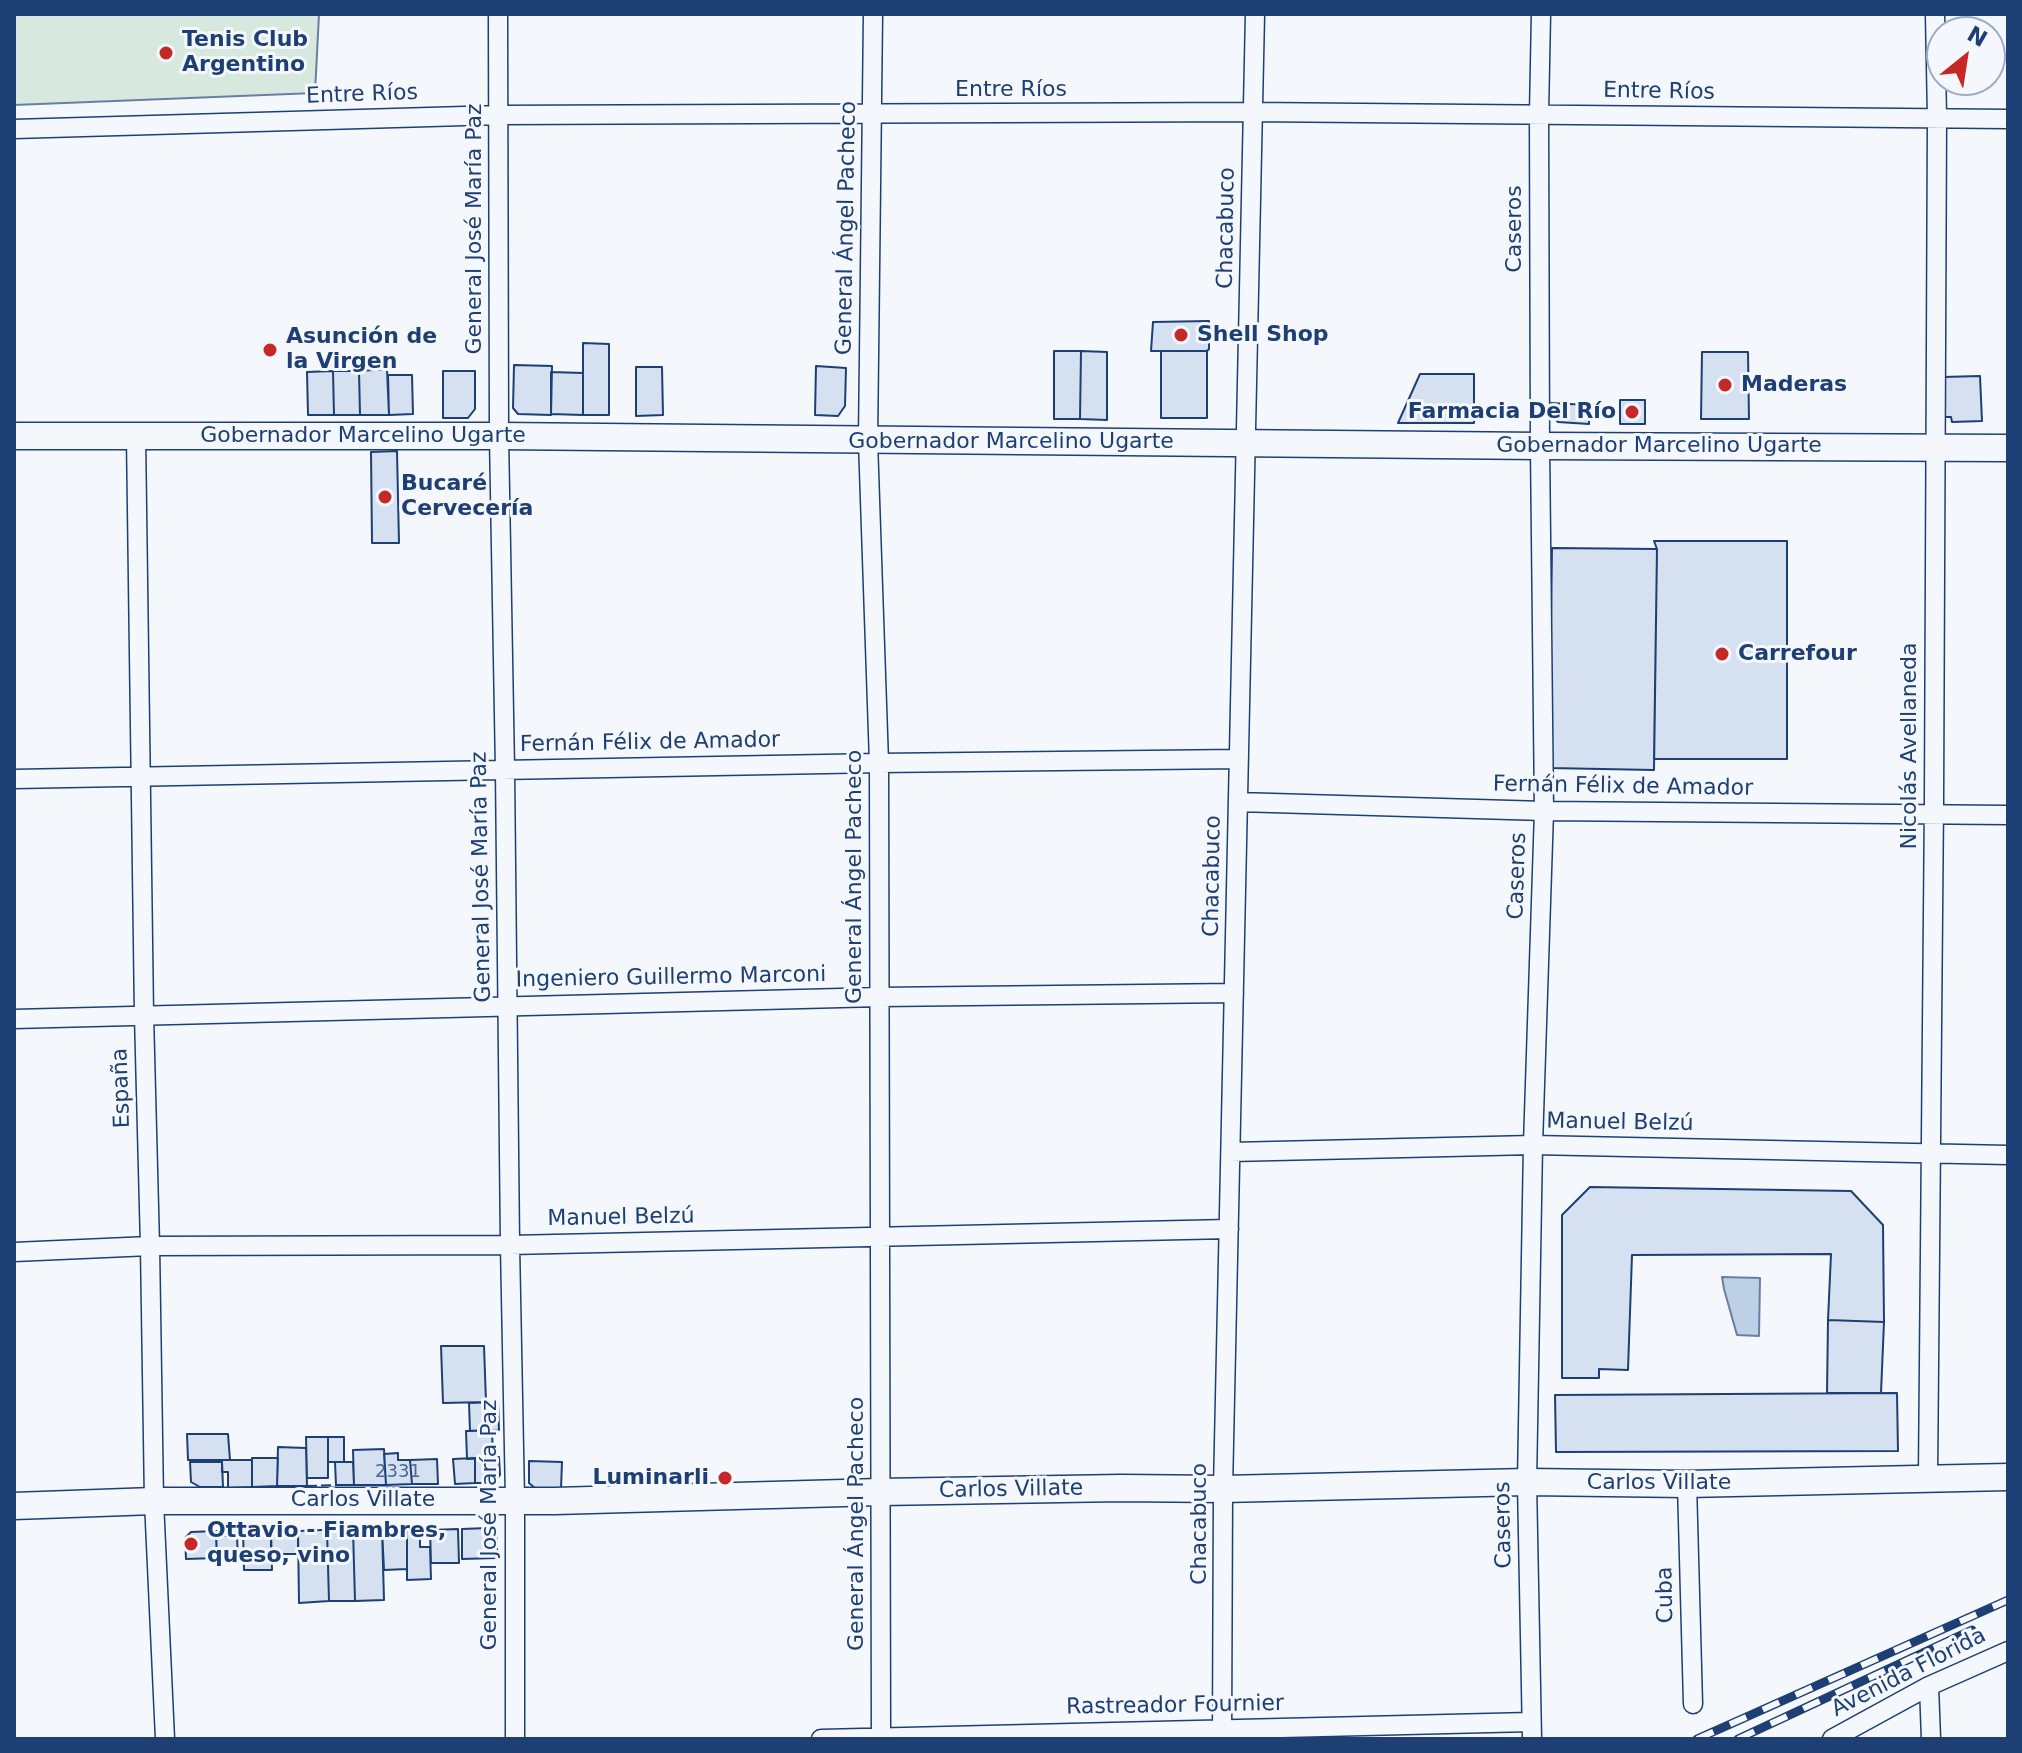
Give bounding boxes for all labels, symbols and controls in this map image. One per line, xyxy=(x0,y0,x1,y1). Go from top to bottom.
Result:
north arrow xyxy=(1926,16,2006,96)
text: N xyxy=(1963,21,1991,52)
place label: Tenis Club Argentino xyxy=(182,27,308,78)
marker: Tenis Club Argentino xyxy=(157,44,175,62)
street label: Entre Ríos xyxy=(955,77,1067,103)
street label: Entre Ríos xyxy=(1603,78,1715,106)
street label: Entre Ríos xyxy=(306,80,418,110)
street label: General Ángel Pacheco xyxy=(832,101,862,355)
street label: General José María Paz xyxy=(462,103,488,355)
street label: Chacabuco xyxy=(1213,167,1241,289)
street label: Caseros xyxy=(1502,185,1528,273)
place label: Shell Shop xyxy=(1197,322,1329,348)
place label: Asunción de la Virgen xyxy=(286,324,437,376)
marker: Shell Shop xyxy=(1172,326,1190,344)
marker: Asunción de la Virgen xyxy=(261,341,279,359)
place label: Maderas xyxy=(1741,372,1847,398)
marker: Maderas xyxy=(1716,376,1734,394)
place label: Farmacia Del Río xyxy=(1408,399,1616,425)
marker: Farmacia Del Río xyxy=(1623,403,1641,421)
street label: Gobernador Marcelino Ugarte xyxy=(200,423,526,449)
street label: Gobernador Marcelino Ugarte xyxy=(848,429,1174,455)
street label: Gobernador Marcelino Ugarte xyxy=(1496,433,1822,459)
place label: Bucaré Cervecería xyxy=(401,471,533,522)
marker: Bucaré Cervecería xyxy=(376,488,394,506)
place label: Carrefour xyxy=(1738,641,1857,667)
street label: Nicolás Avellaneda xyxy=(1897,642,1923,850)
marker: Carrefour xyxy=(1713,645,1731,663)
street label: Fernán Félix de Amador xyxy=(520,728,780,758)
street label: General Ángel Pacheco xyxy=(842,750,868,1004)
street label: General José María Paz xyxy=(467,751,497,1003)
street label: Fernán Félix de Amador xyxy=(1493,772,1753,802)
street label: Chacabuco xyxy=(1199,815,1227,937)
street label: Caseros xyxy=(1503,832,1533,920)
street label: Ingeniero Guillermo Marconi xyxy=(516,962,826,994)
street label: España xyxy=(107,1047,137,1129)
street label: Manuel Belzú xyxy=(1546,1109,1694,1137)
street label: Manuel Belzú xyxy=(547,1204,695,1232)
street label: General Ángel Pacheco xyxy=(844,1397,870,1651)
street label: General José María Paz xyxy=(477,1399,503,1651)
house number: 2331 xyxy=(375,1461,421,1483)
street label: Chacabuco xyxy=(1187,1463,1213,1585)
place label: Luminarli xyxy=(592,1465,709,1491)
marker: Luminarli xyxy=(716,1469,734,1487)
street label: Carlos Villate xyxy=(1587,1470,1731,1496)
street label: Carlos Villate xyxy=(939,1476,1083,1504)
street label: Caseros xyxy=(1490,1481,1518,1569)
street label: Carlos Villate xyxy=(291,1487,435,1513)
place label: Ottavio - Fiambres, queso, vino xyxy=(207,1518,446,1570)
marker: Ottavio - Fiambres, queso, vino xyxy=(182,1535,200,1553)
street label: Cuba xyxy=(1652,1566,1680,1624)
street label: Avenida Florida xyxy=(1827,1623,1991,1723)
street label: Rastreador Fournier xyxy=(1066,1691,1284,1721)

